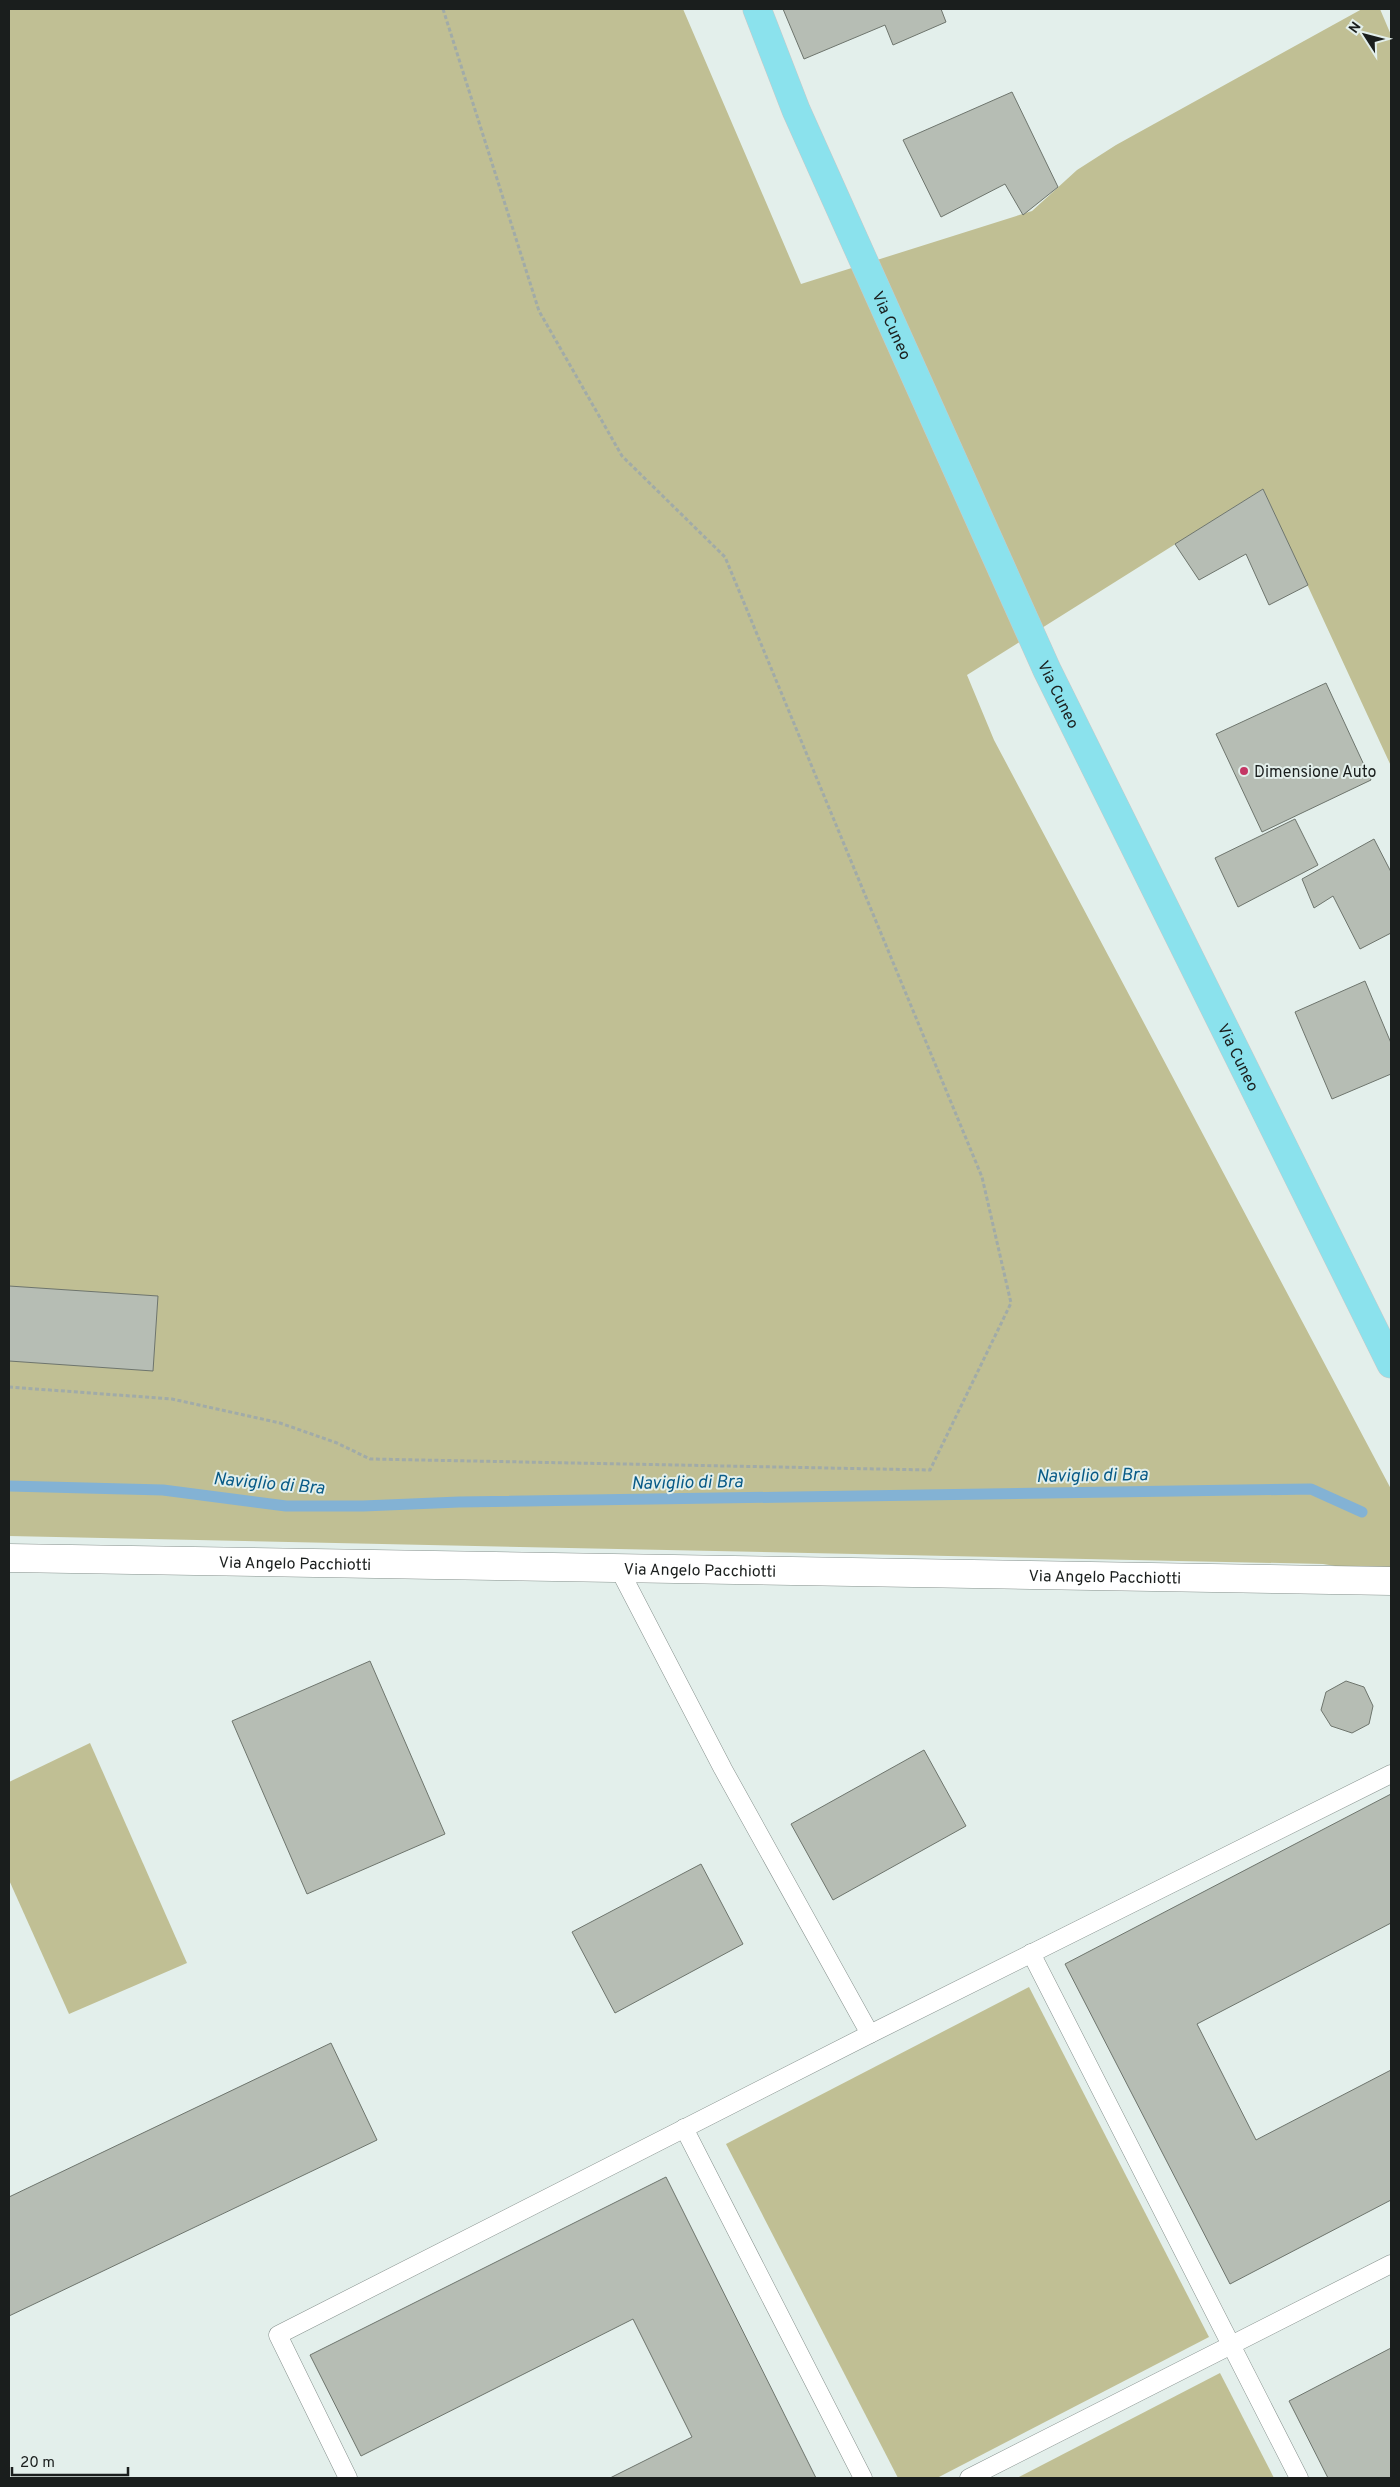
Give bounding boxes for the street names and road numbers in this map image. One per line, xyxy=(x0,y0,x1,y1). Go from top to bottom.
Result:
street label: Via Cuneo xyxy=(866,288,915,364)
street label: Via Cuneo xyxy=(1032,658,1082,732)
street label: Via Cuneo xyxy=(1212,1021,1262,1095)
street label: Via Angelo Pacchiotti xyxy=(218,1553,371,1576)
street label: Via Angelo Pacchiotti xyxy=(623,1560,776,1583)
street label: Via Angelo Pacchiotti xyxy=(1028,1567,1181,1590)

